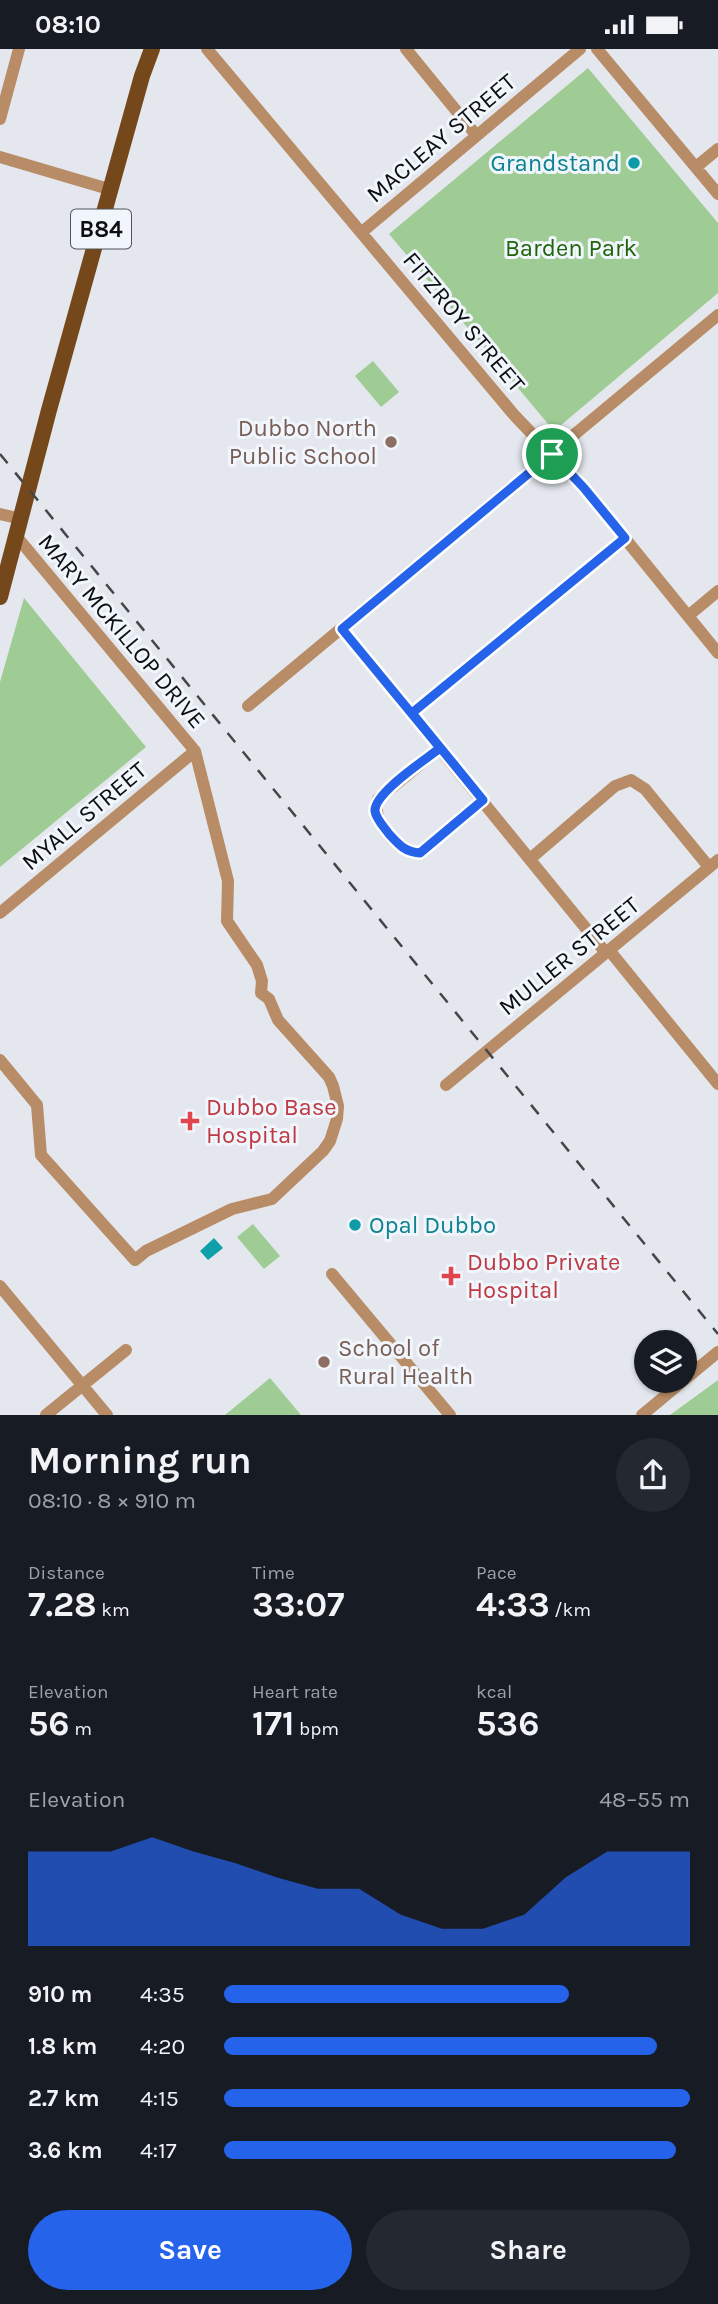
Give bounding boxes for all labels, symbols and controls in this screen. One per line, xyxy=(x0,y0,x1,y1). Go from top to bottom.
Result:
text: 08:10 xyxy=(35,9,101,40)
street label: MACLEAY STREET xyxy=(361,68,521,208)
place label: Grandstand xyxy=(490,149,620,177)
marker: Grandstand xyxy=(626,155,642,171)
road number: B84 xyxy=(71,209,131,249)
park label: Barden Park xyxy=(505,234,637,262)
street label: FITZROY STREET xyxy=(397,246,531,398)
place label: Dubbo North Public School xyxy=(229,414,377,470)
pin xyxy=(522,424,582,484)
marker: Dubbo North Public School xyxy=(383,434,399,450)
icon: arrive xyxy=(533,435,571,473)
street label: MARY MCKILLOP DRIVE xyxy=(32,528,212,734)
street label: MYALL STREET xyxy=(16,756,152,876)
street label: MULLER STREET xyxy=(493,891,645,1021)
place label: Dubbo Base Hospital xyxy=(206,1093,337,1149)
marker: Dubbo Base Hospital xyxy=(180,1111,200,1131)
place label: Opal Dubbo xyxy=(369,1211,496,1239)
marker: Opal Dubbo xyxy=(347,1217,363,1233)
place label: Dubbo Private Hospital xyxy=(467,1248,620,1304)
marker: Dubbo Private Hospital xyxy=(441,1266,461,1286)
map controls xyxy=(634,1330,697,1393)
button: layers xyxy=(634,1330,697,1393)
place label: School of Rural Health xyxy=(338,1334,473,1390)
marker: School of Rural Health xyxy=(316,1354,332,1370)
text: Morning run xyxy=(28,1438,252,1483)
button: share xyxy=(616,1438,690,1512)
text: 08:10 · 8 × 910 m xyxy=(28,1487,196,1514)
text: Distance xyxy=(28,1562,105,1584)
text: Time xyxy=(252,1562,295,1584)
text: Pace xyxy=(476,1562,517,1584)
text: 7.28 xyxy=(28,1584,97,1625)
text: 33:07 xyxy=(252,1584,345,1625)
text: 4:33 xyxy=(476,1584,550,1625)
text: km xyxy=(97,1599,130,1621)
text: /km xyxy=(550,1599,591,1621)
text: Elevation xyxy=(28,1681,108,1703)
text: Heart rate xyxy=(252,1681,338,1703)
text: kcal xyxy=(476,1681,512,1703)
text: 56 xyxy=(28,1703,70,1744)
text: 171 xyxy=(252,1703,294,1744)
text: 536 xyxy=(476,1703,539,1744)
text: m xyxy=(70,1718,92,1740)
text: bpm xyxy=(294,1718,339,1740)
text: Elevation xyxy=(28,1786,125,1813)
text: 48–55 m xyxy=(599,1786,690,1813)
text: 910 m xyxy=(28,1981,92,2008)
text: 4:35 xyxy=(140,1981,185,2008)
text: 1.8 km xyxy=(28,2033,97,2060)
text: 4:20 xyxy=(140,2033,185,2060)
text: 2.7 km xyxy=(28,2085,100,2112)
text: 4:15 xyxy=(140,2085,179,2112)
text: 3.6 km xyxy=(28,2137,102,2164)
text: 4:17 xyxy=(140,2137,177,2164)
button: Save xyxy=(28,2210,352,2290)
button: Share xyxy=(366,2210,690,2290)

